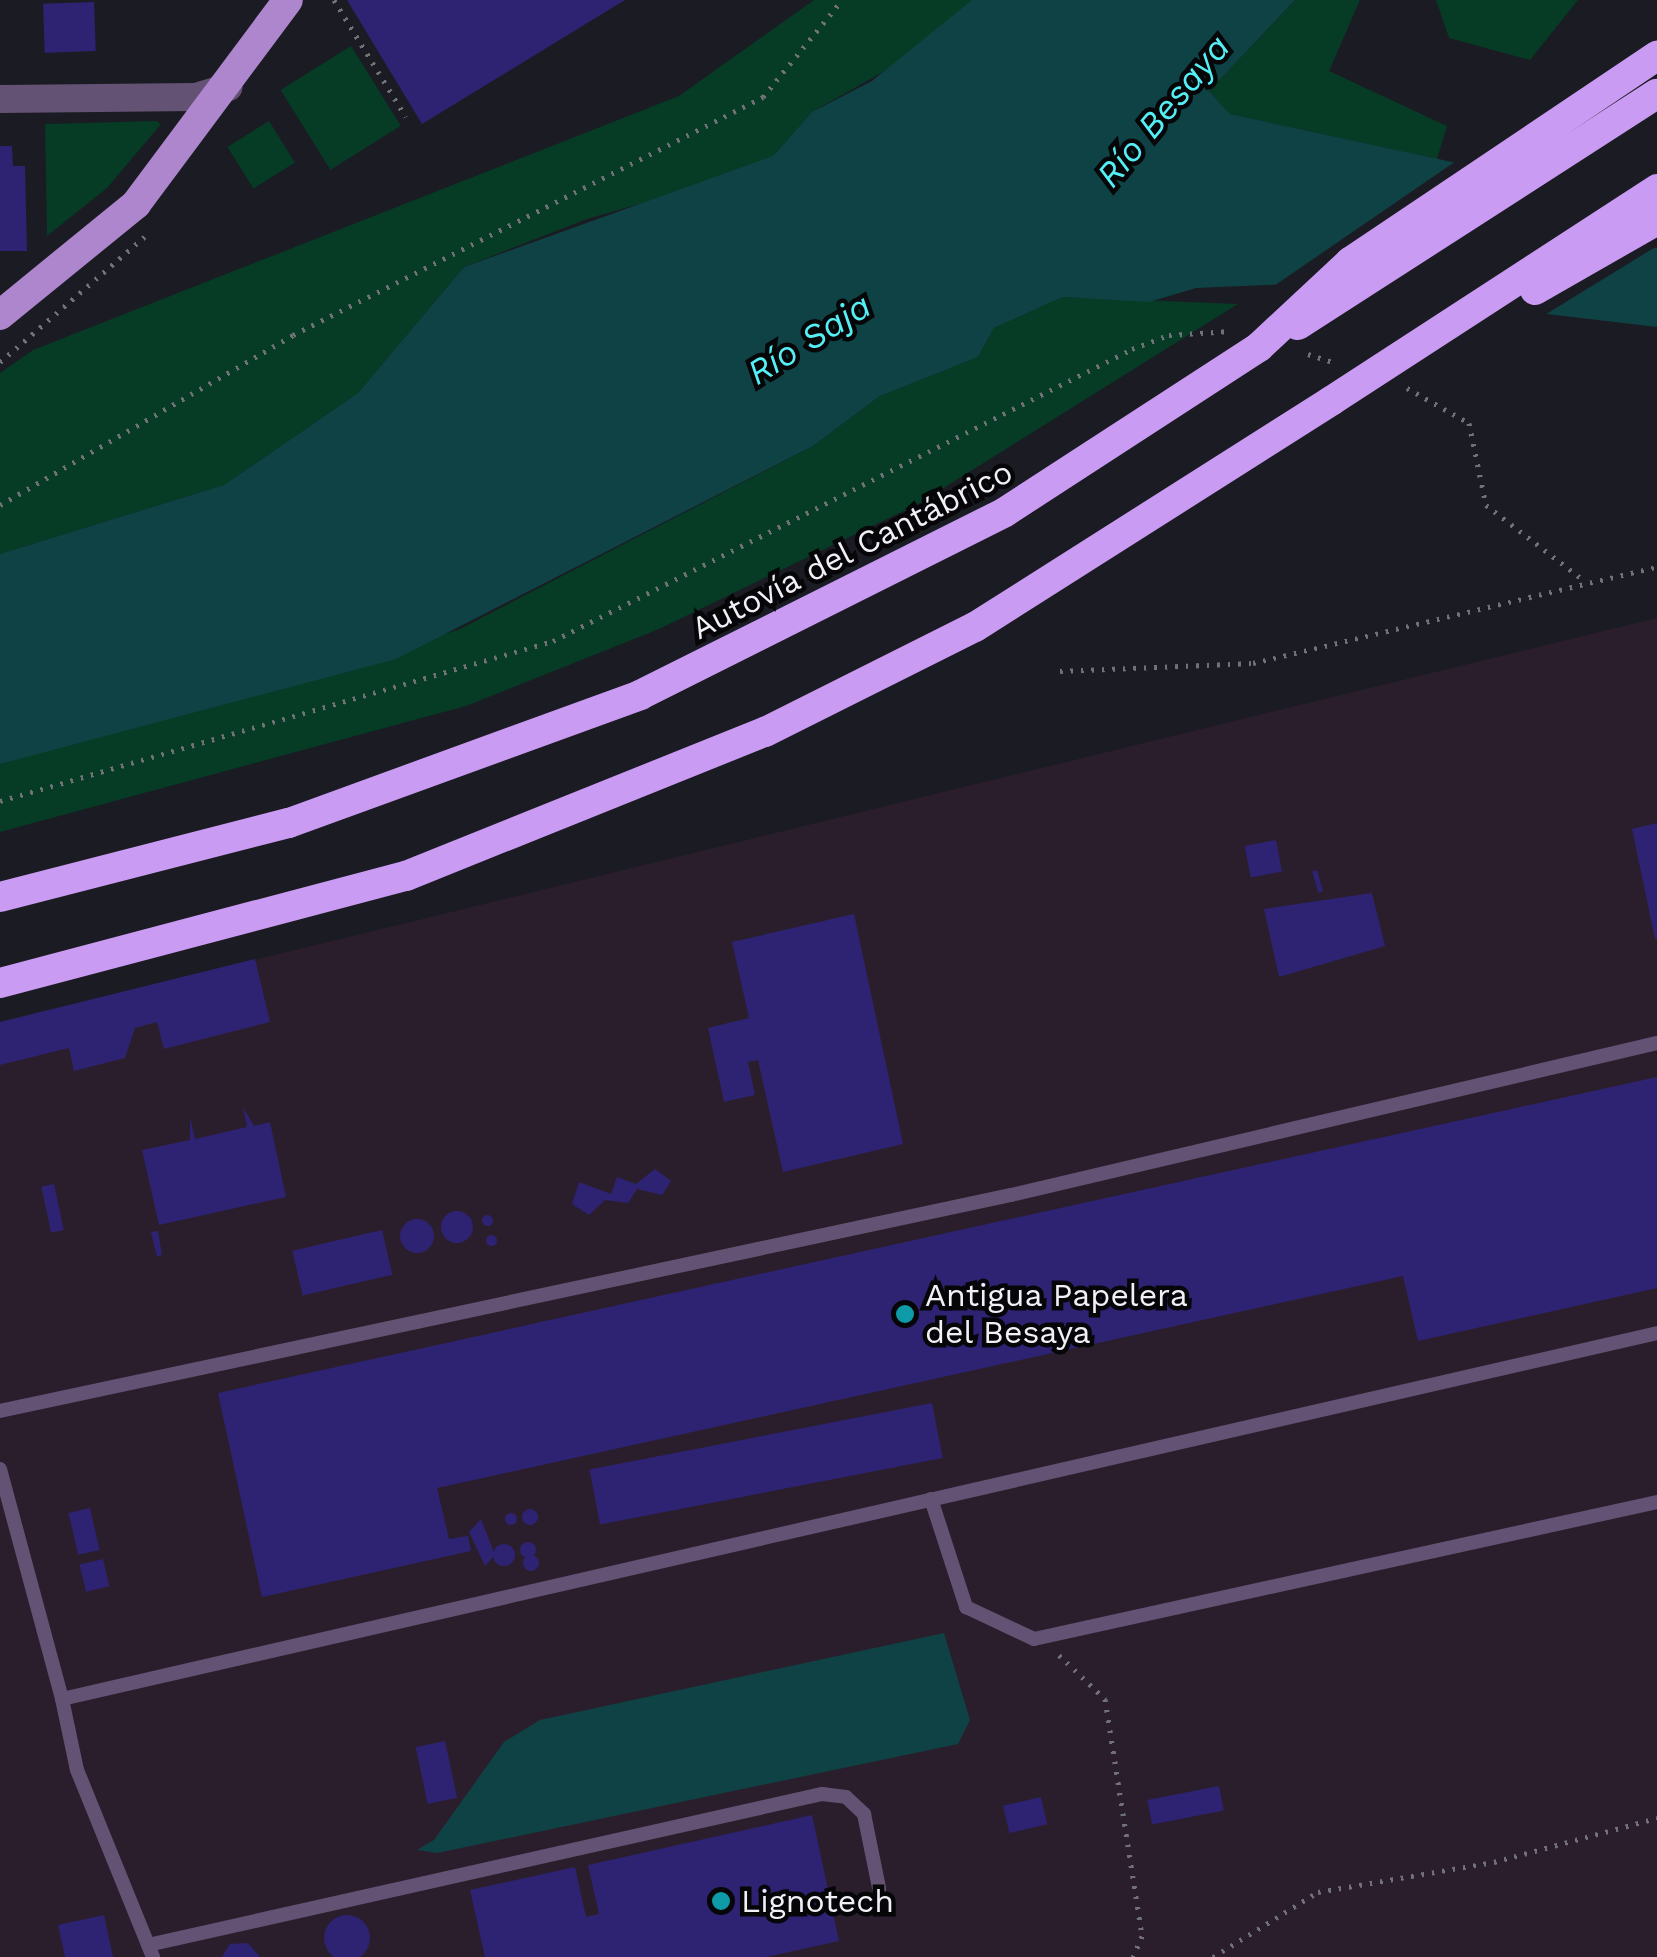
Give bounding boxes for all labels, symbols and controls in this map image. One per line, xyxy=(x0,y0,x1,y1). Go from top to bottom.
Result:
water label: Río Besaya xyxy=(1087,27,1239,195)
water label: Río Saja xyxy=(739,285,879,393)
street label: Autovía del Cantábrico xyxy=(684,452,1020,648)
place label: Antigua Papelera del Besaya xyxy=(925,1277,1189,1352)
marker: Antigua Papelera del Besaya xyxy=(894,1303,916,1325)
place label: Lignotech xyxy=(741,1882,894,1920)
marker: Lignotech xyxy=(710,1890,732,1912)

